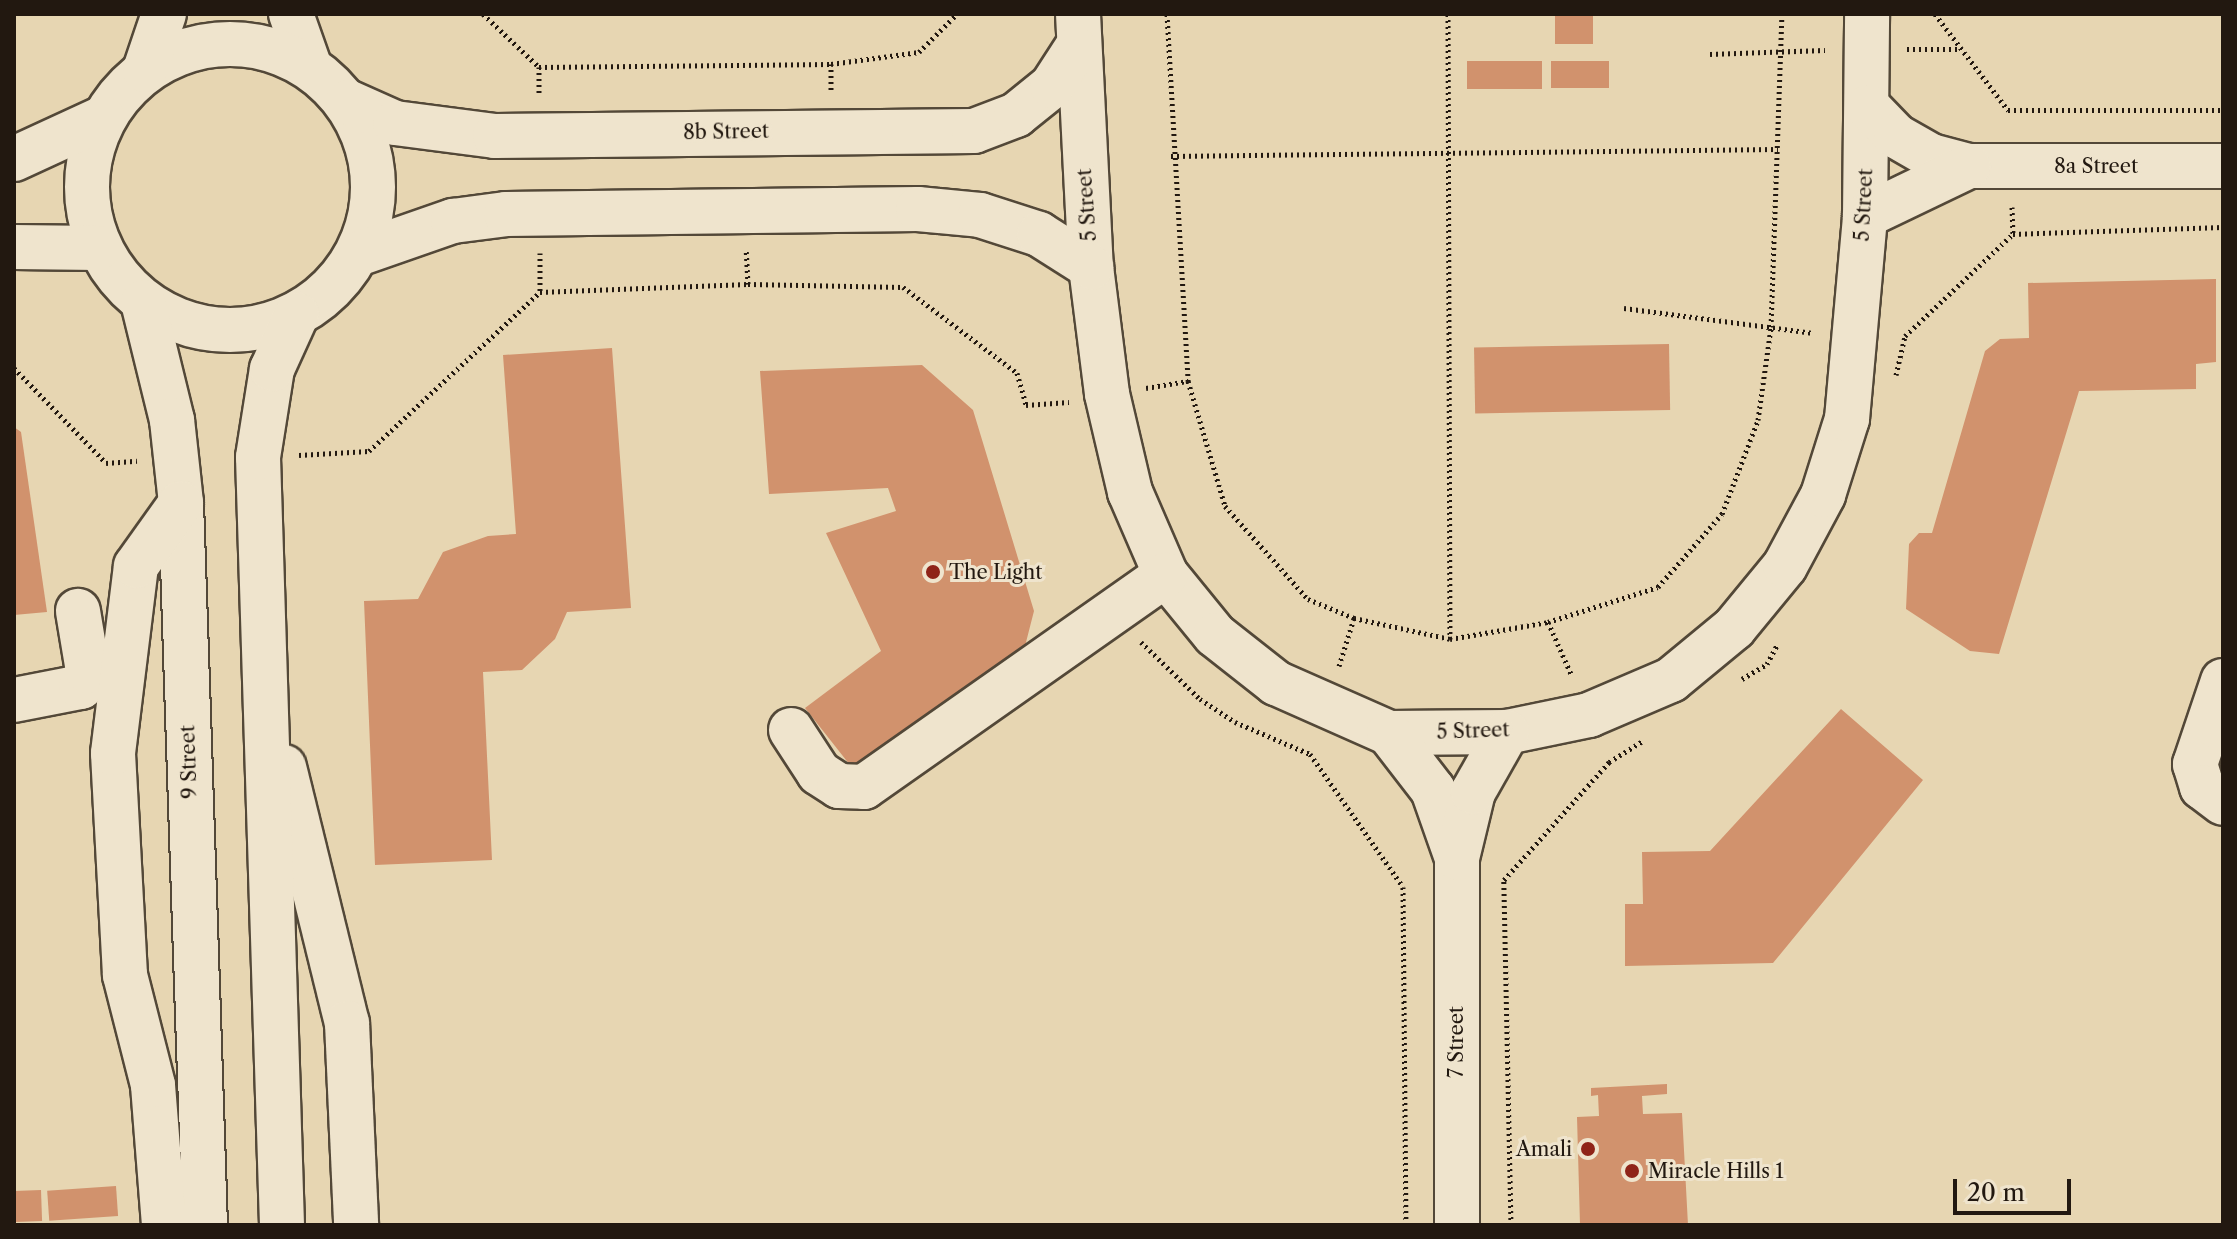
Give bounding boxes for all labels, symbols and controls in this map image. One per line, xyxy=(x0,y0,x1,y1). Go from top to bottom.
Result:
street label: 8b Street xyxy=(683,119,769,145)
street label: 8a Street xyxy=(2054,154,2138,178)
street label: 5 Street xyxy=(1072,168,1102,242)
street label: 5 Street xyxy=(1850,168,1878,242)
place label: The Light xyxy=(949,560,1042,584)
marker: The Light xyxy=(924,563,942,581)
street label: 5 Street xyxy=(1436,718,1510,744)
street label: 9 Street xyxy=(176,725,202,799)
street label: 7 Street xyxy=(1444,1006,1468,1078)
place label: Amali xyxy=(1516,1137,1572,1161)
marker: Amali xyxy=(1579,1140,1597,1158)
place label: Miracle Hills 1 xyxy=(1648,1159,1784,1183)
marker: Miracle Hills 1 xyxy=(1623,1162,1641,1180)
scale bar xyxy=(1957,1163,2075,1213)
text: 20 m xyxy=(1967,1178,2025,1207)

